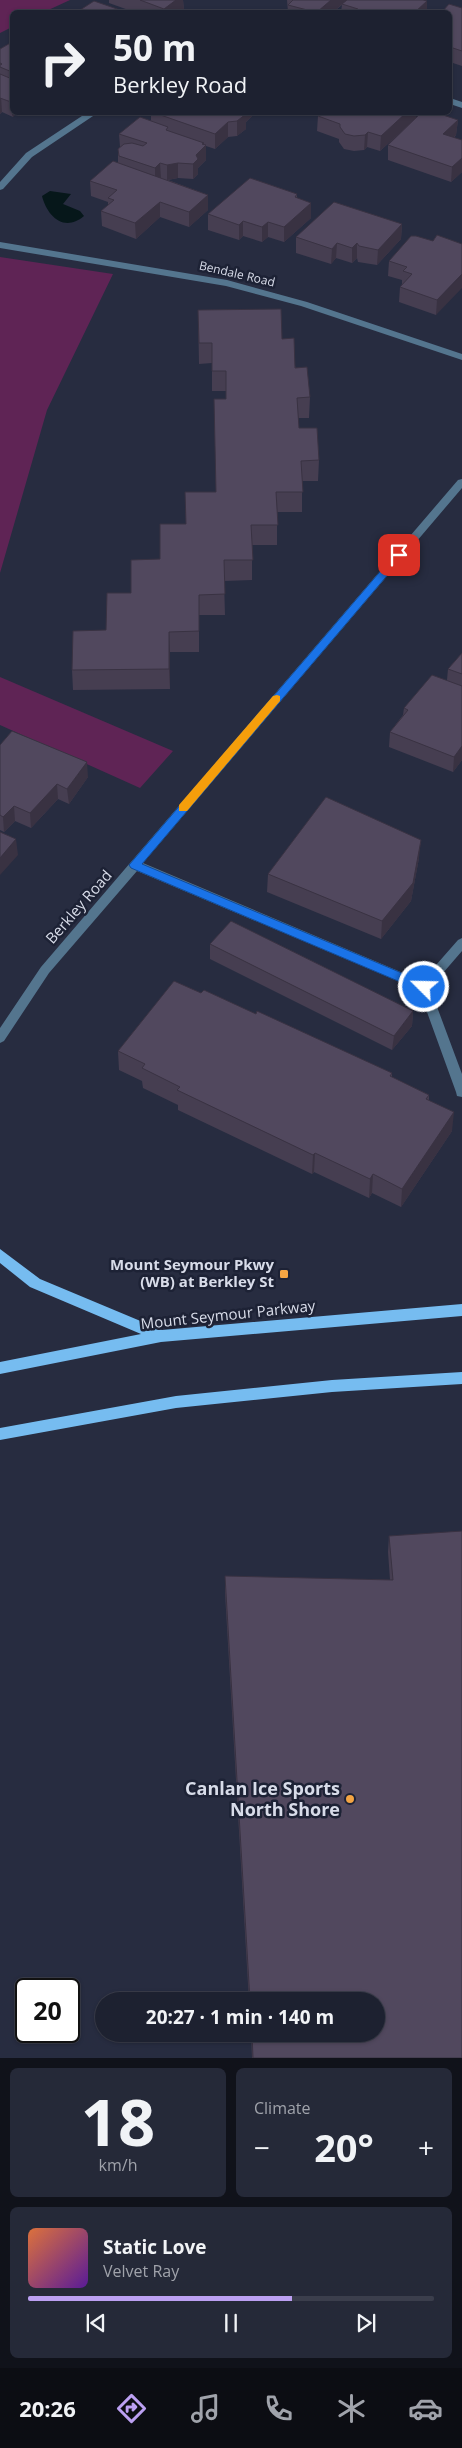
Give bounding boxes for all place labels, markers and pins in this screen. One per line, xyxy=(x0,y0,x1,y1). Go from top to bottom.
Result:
pin xyxy=(378,534,420,576)
place label: Mount Seymour Pkwy (WB) at Berkley St xyxy=(110,1254,274,1291)
marker: Mount Seymour Pkwy (WB) at Berkley St xyxy=(278,1268,290,1280)
place label: Canlan Ice Sports North Shore xyxy=(185,1776,340,1821)
marker: Canlan Ice Sports North Shore xyxy=(344,1793,356,1805)

